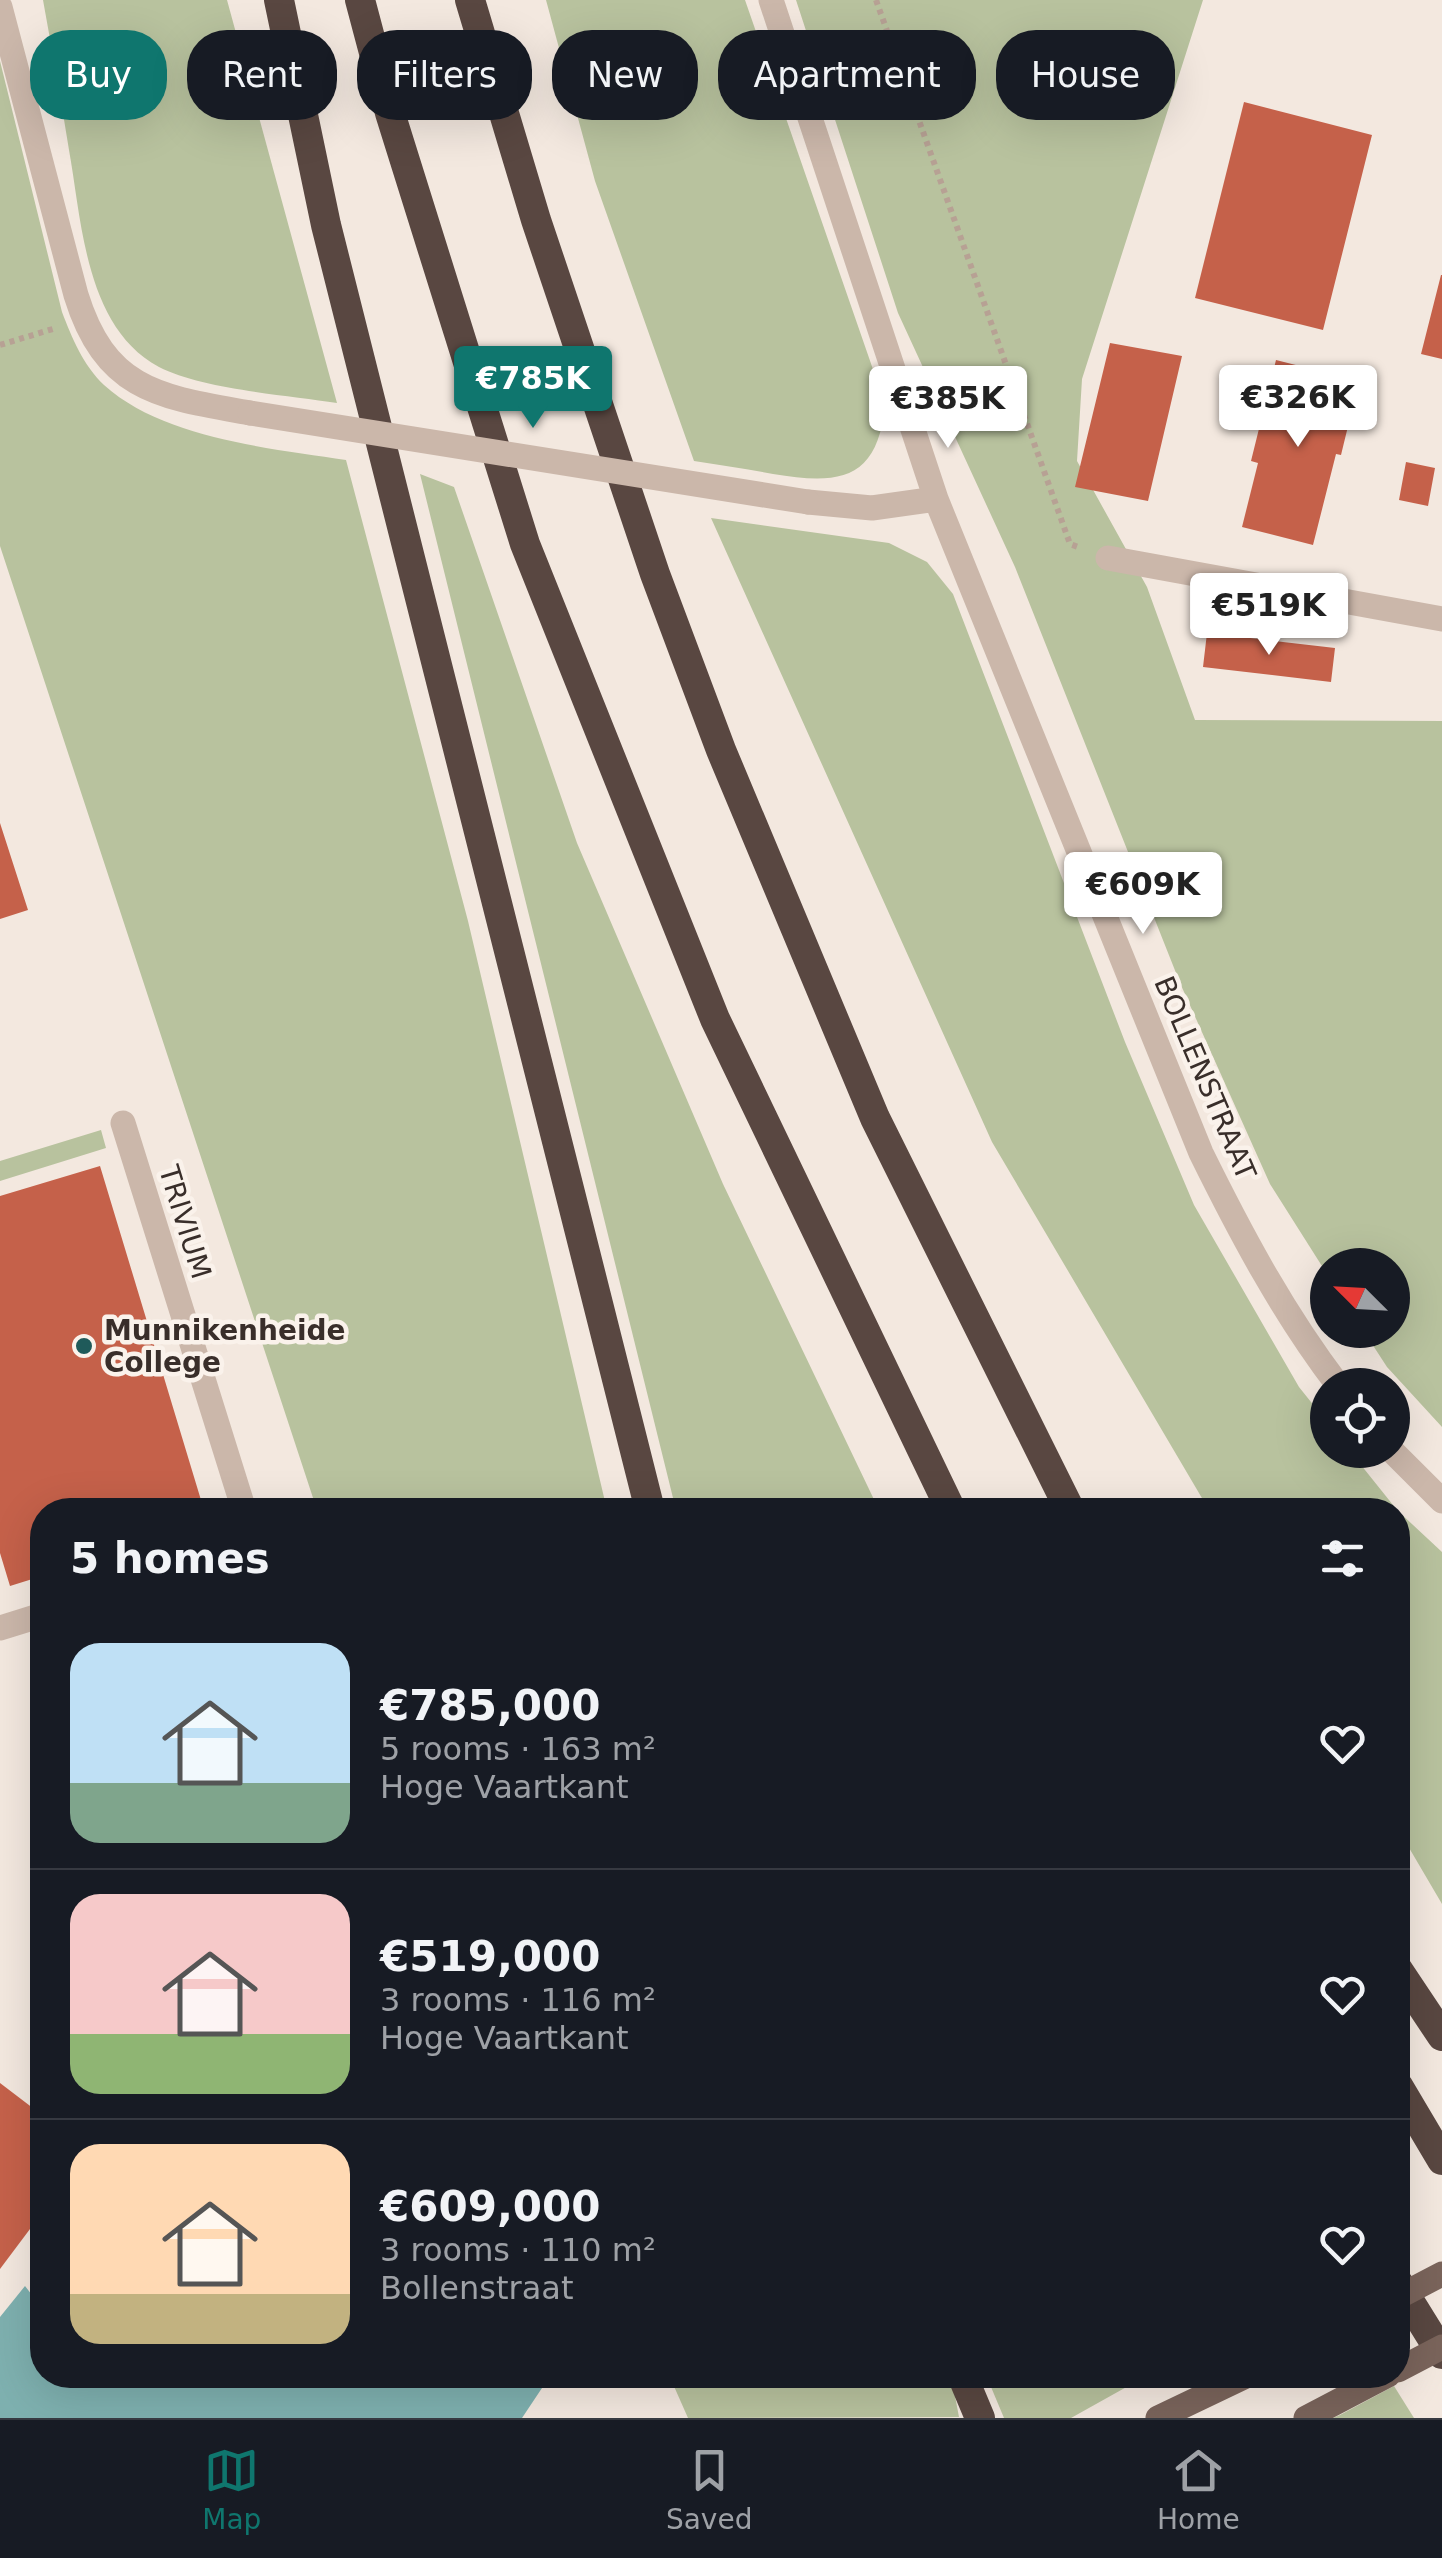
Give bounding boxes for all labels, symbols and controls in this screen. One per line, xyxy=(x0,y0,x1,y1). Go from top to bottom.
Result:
chip: Buy xyxy=(30,30,167,120)
chip: Rent xyxy=(187,30,337,120)
chip: Filters xyxy=(357,30,532,120)
chip: New xyxy=(552,30,698,120)
chip: Apartment xyxy=(718,30,976,120)
chip: House xyxy=(996,30,1175,120)
pin: €785K xyxy=(463,346,603,431)
text: €785K xyxy=(476,359,590,397)
pin: €326K xyxy=(1228,365,1368,450)
pin: €385K xyxy=(878,366,1018,451)
text: €326K xyxy=(1241,378,1355,416)
text: €385K xyxy=(891,379,1005,417)
pin: €519K xyxy=(1199,573,1339,658)
text: €519K xyxy=(1212,586,1326,624)
pin: €609K xyxy=(1073,852,1213,937)
text: €609K xyxy=(1086,865,1200,903)
street label: BOLLENSTRAAT xyxy=(1147,971,1263,1186)
street label: TRIVIUM xyxy=(152,1160,218,1283)
north arrow xyxy=(1310,1248,1410,1348)
map controls xyxy=(1310,1248,1410,1468)
place label: Munnikenheide College xyxy=(104,1314,346,1379)
marker: Munnikenheide College xyxy=(73,1335,95,1357)
button: locate xyxy=(1310,1368,1410,1468)
icon: filters xyxy=(1315,1531,1370,1586)
text: 5 homes xyxy=(70,1534,270,1583)
text: €785,000 xyxy=(380,1681,601,1730)
icon: home xyxy=(150,1683,270,1803)
icon: heart xyxy=(1315,1716,1370,1771)
text: 5 rooms · 163 m² xyxy=(380,1730,656,1768)
text: Hoge Vaartkant xyxy=(380,1768,629,1806)
text: €519,000 xyxy=(380,1932,601,1981)
icon: home xyxy=(150,1934,270,2054)
icon: heart xyxy=(1315,1967,1370,2022)
text: 3 rooms · 116 m² xyxy=(380,1981,656,2019)
text: Hoge Vaartkant xyxy=(380,2019,629,2057)
text: €609,000 xyxy=(380,2182,601,2231)
icon: home xyxy=(150,2184,270,2304)
icon: heart xyxy=(1315,2217,1370,2272)
text: 3 rooms · 110 m² xyxy=(380,2231,656,2269)
text: Bollenstraat xyxy=(380,2269,573,2307)
tab: Map xyxy=(202,2443,261,2536)
tab: Saved xyxy=(666,2443,752,2536)
tab: Home xyxy=(1157,2443,1240,2536)

